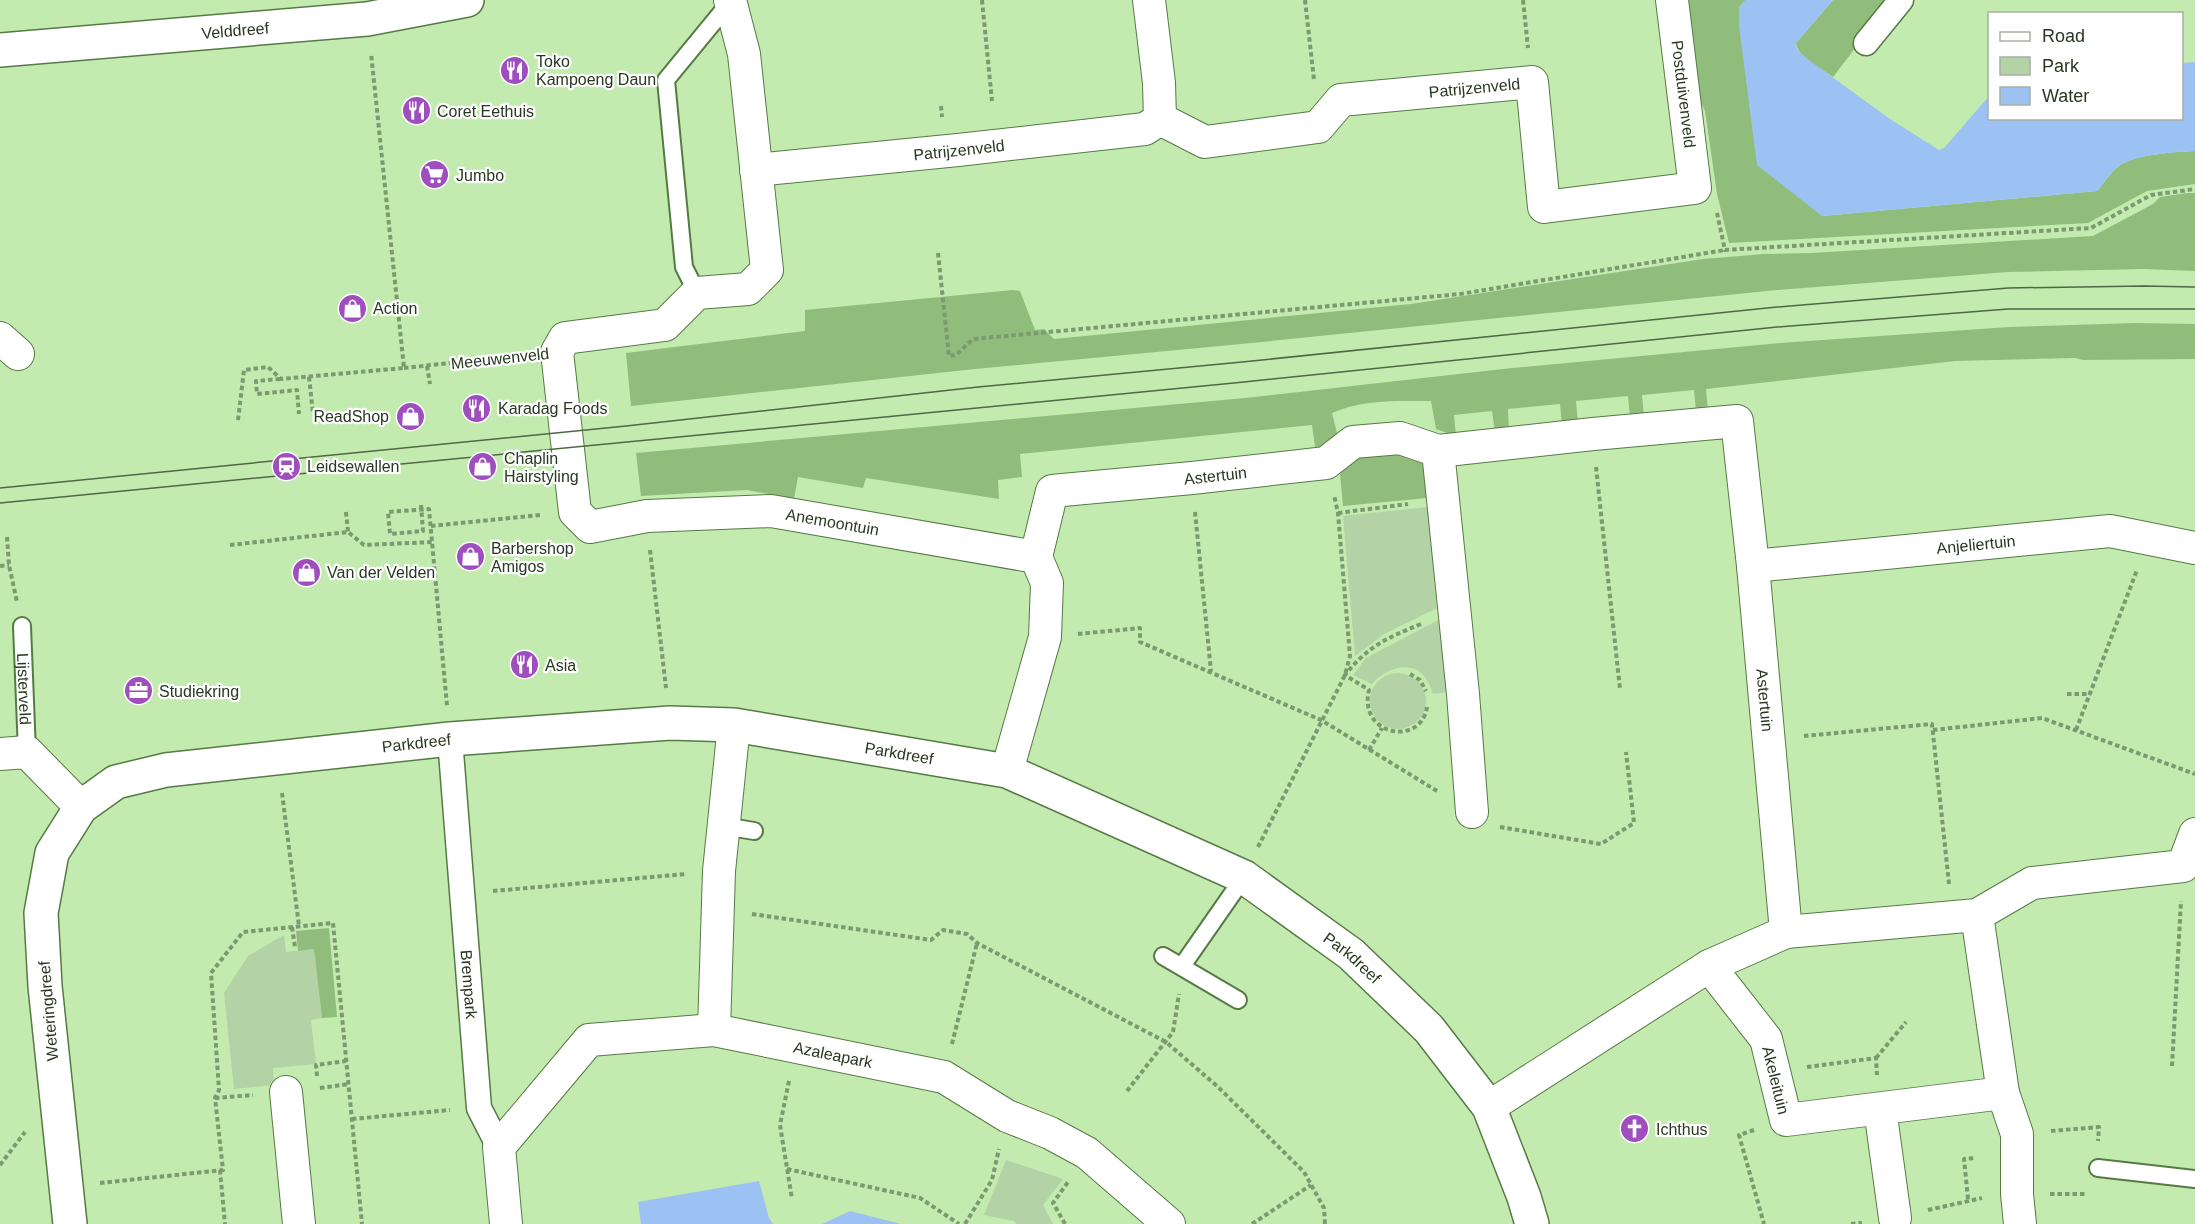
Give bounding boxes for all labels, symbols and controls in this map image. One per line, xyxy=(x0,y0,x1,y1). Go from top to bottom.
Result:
legend xyxy=(1988,12,2183,120)
street label: Velddreef xyxy=(201,19,270,42)
text: Road xyxy=(2042,26,2085,46)
street label: Postduivenveld xyxy=(1668,39,1699,149)
place label: Toko Kampoeng Daun xyxy=(536,53,656,88)
restaurant icon: Toko Kampoeng Daun xyxy=(499,54,531,86)
text: Park xyxy=(2042,56,2080,76)
street label: Patrijzenveld xyxy=(1428,75,1521,101)
text: Water xyxy=(2042,86,2089,106)
restaurant icon: Coret Eethuis xyxy=(400,95,432,127)
place label: Coret Eethuis xyxy=(437,103,534,120)
street label: Patrijzenveld xyxy=(913,137,1006,163)
supermarket icon: Jumbo xyxy=(419,159,451,191)
place label: Jumbo xyxy=(456,167,504,184)
shop icon: Action xyxy=(336,292,368,324)
place label: Action xyxy=(373,300,417,317)
street label: Meeuwenveld xyxy=(450,345,550,372)
restaurant icon: Karadag Foods xyxy=(461,392,493,424)
shop icon: ReadShop xyxy=(394,400,426,432)
place label: Karadag Foods xyxy=(498,400,607,417)
place label: ReadShop xyxy=(313,408,389,425)
station icon: Leidsewallen xyxy=(270,450,302,482)
place label: Chaplin Hairstyling xyxy=(504,450,579,485)
shop icon: Chaplin Hairstyling xyxy=(467,451,499,483)
place label: Leidsewallen xyxy=(307,458,400,475)
street label: Astertuin xyxy=(1183,464,1248,488)
street label: Anemoontuin xyxy=(784,506,880,539)
street label: Anjeliertuin xyxy=(1936,532,2016,557)
place label: Barbershop Amigos xyxy=(491,540,574,575)
shop icon: Barbershop Amigos xyxy=(454,541,486,573)
shop icon: Van der Velden xyxy=(290,556,322,588)
place label: Van der Velden xyxy=(327,564,435,581)
restaurant icon: Asia xyxy=(508,649,540,681)
street label: Lijsterveld xyxy=(14,653,34,725)
place label: Asia xyxy=(545,657,576,674)
street label: Astertuin xyxy=(1753,668,1776,732)
office icon: Studiekring xyxy=(122,675,154,707)
place label: Studiekring xyxy=(159,683,239,700)
street label: Parkdreef xyxy=(381,731,452,755)
street label: Parkdreef xyxy=(863,739,935,768)
street label: Parkdreef xyxy=(1320,929,1384,987)
street label: Brempark xyxy=(458,949,480,1021)
street label: Weteringdreef xyxy=(36,960,61,1062)
street label: Azaleapark xyxy=(792,1038,875,1071)
street label: Akeleituin xyxy=(1759,1045,1792,1116)
church icon: Ichthus xyxy=(1619,1113,1651,1145)
place label: Ichthus xyxy=(1656,1121,1708,1138)

